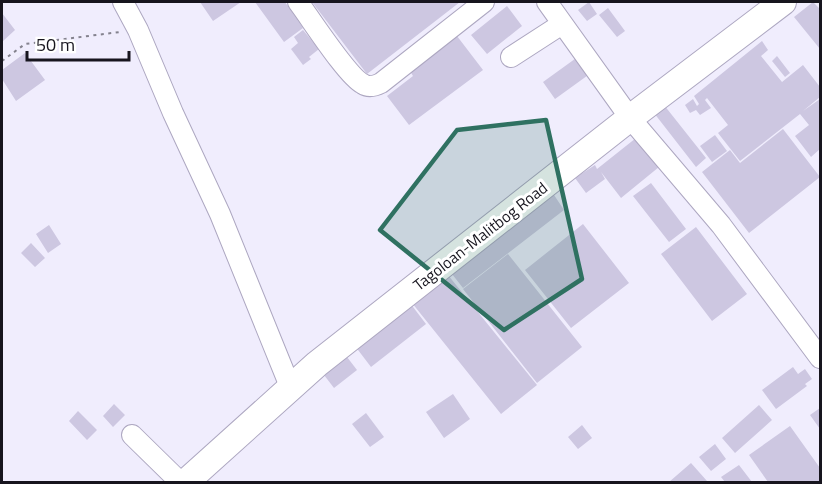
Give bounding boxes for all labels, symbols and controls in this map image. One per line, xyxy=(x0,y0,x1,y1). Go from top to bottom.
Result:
scale bar xyxy=(27,24,129,62)
text: 50 m xyxy=(36,31,75,58)
street label: Tagoloan-Malitbog Road xyxy=(408,176,552,296)

